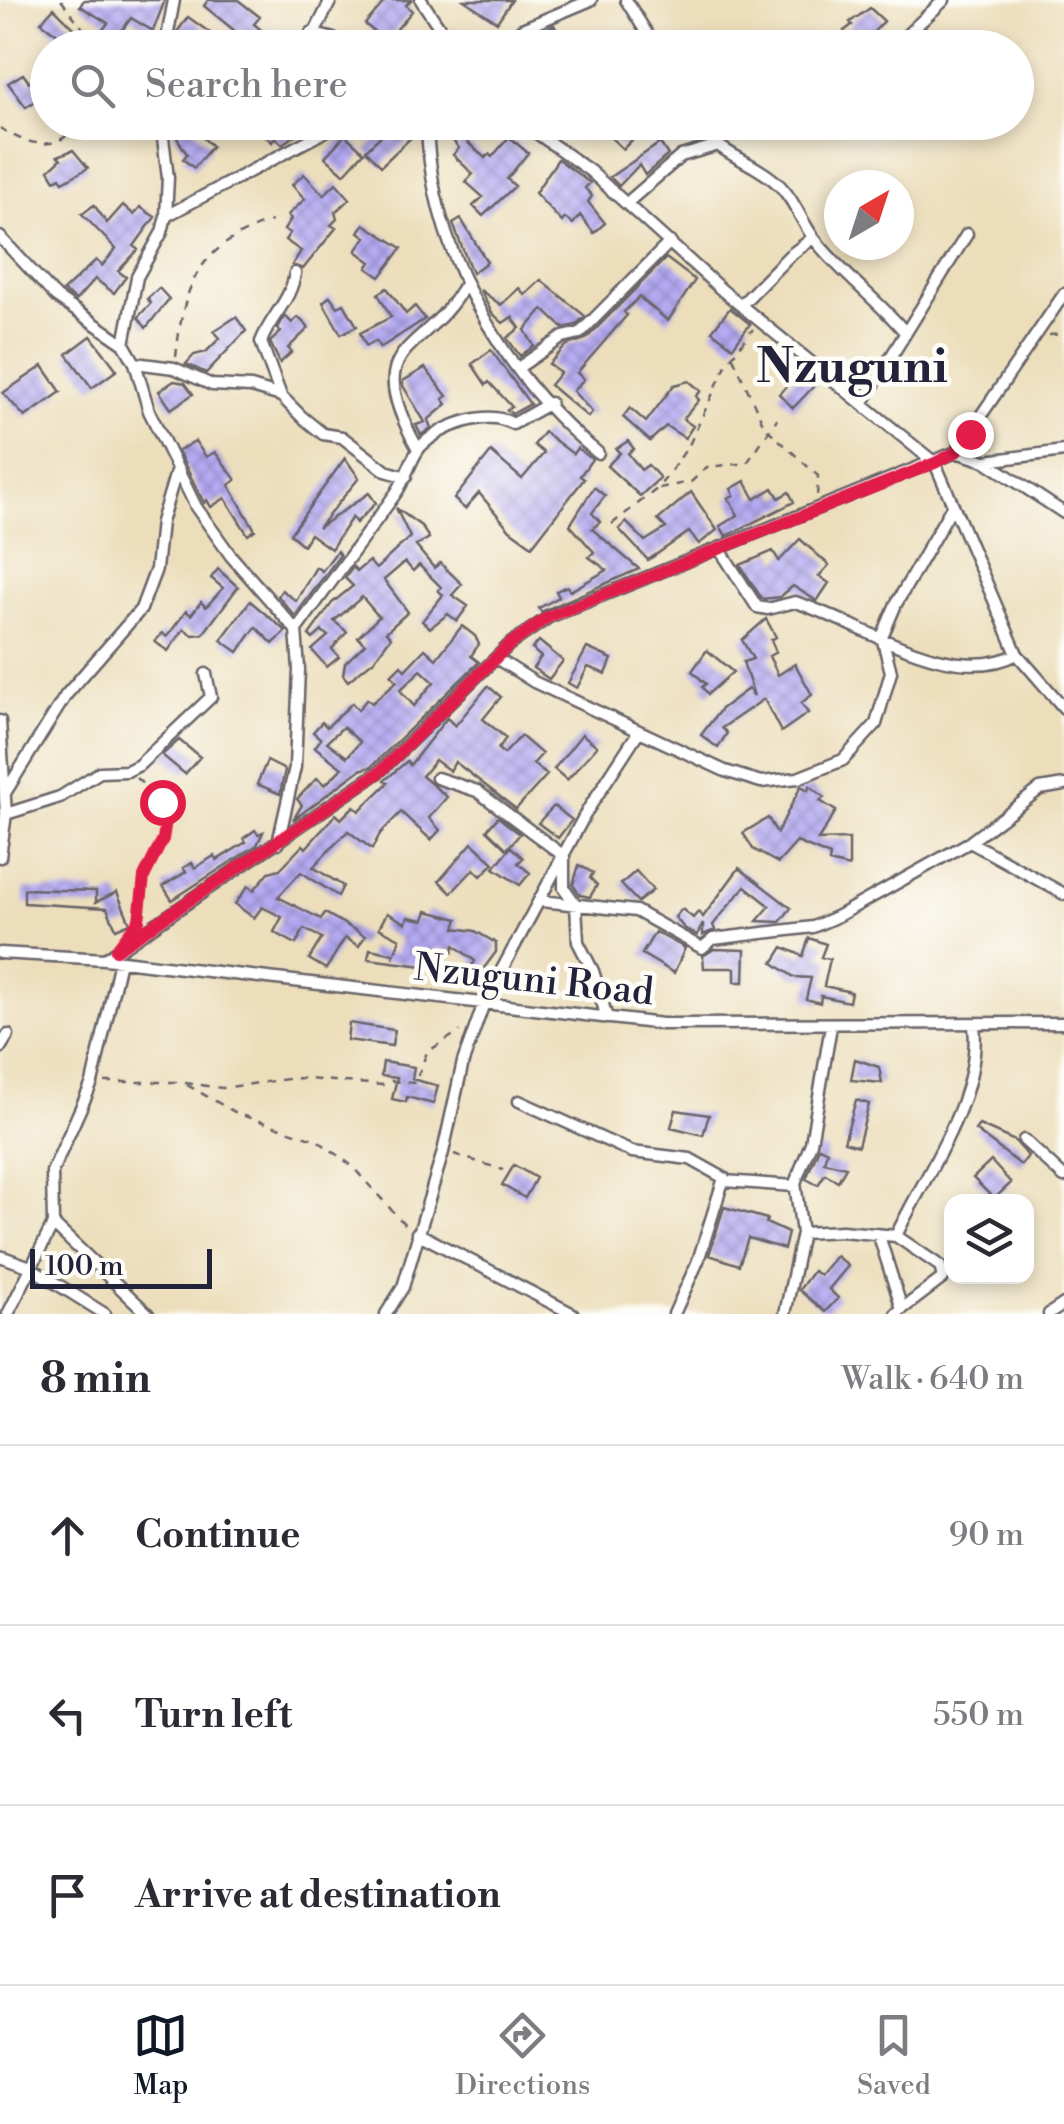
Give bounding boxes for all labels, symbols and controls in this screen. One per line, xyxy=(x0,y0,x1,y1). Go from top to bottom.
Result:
search box xyxy=(30,30,1034,140)
icon: search xyxy=(65,58,120,113)
text: Search here xyxy=(145,62,348,109)
north arrow xyxy=(824,170,914,260)
district label: Nzuguni xyxy=(756,338,948,398)
route end xyxy=(948,412,994,458)
route start xyxy=(140,780,186,826)
street label: Nzuguni Road xyxy=(412,945,656,1016)
map controls xyxy=(944,1194,1034,1284)
button: layers xyxy=(944,1194,1034,1284)
scale bar xyxy=(30,1244,212,1288)
text: 100 m xyxy=(45,1249,124,1284)
text: 8 min xyxy=(40,1353,151,1406)
text: Walk · 640 m xyxy=(841,1359,1024,1399)
icon: ahead xyxy=(40,1508,95,1563)
text: Continue xyxy=(135,1512,300,1559)
text: 90 m xyxy=(949,1515,1024,1555)
icon: left xyxy=(40,1688,95,1743)
text: Turn left xyxy=(135,1692,292,1739)
text: 550 m xyxy=(933,1695,1024,1735)
icon: arrive xyxy=(40,1868,95,1923)
text: Arrive at destination xyxy=(135,1872,501,1919)
tab: Map xyxy=(133,2008,188,2103)
tab: Directions xyxy=(455,2008,590,2103)
tab: Saved xyxy=(857,2008,931,2103)

